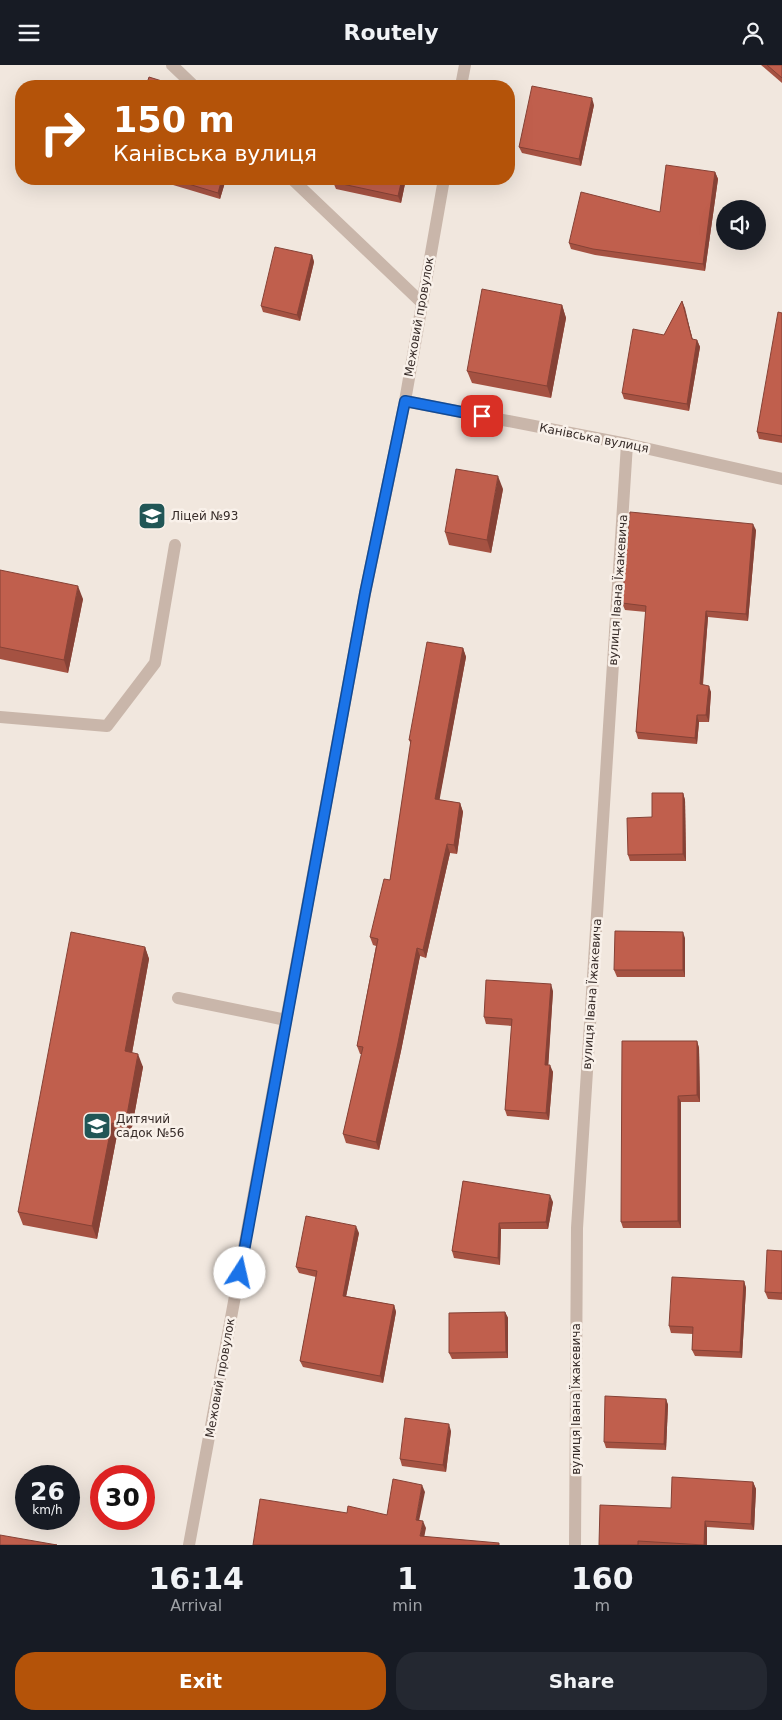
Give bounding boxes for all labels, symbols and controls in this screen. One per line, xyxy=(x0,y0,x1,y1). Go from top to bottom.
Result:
icon: menu xyxy=(15,19,43,47)
icon: person xyxy=(739,19,767,47)
text: Routely xyxy=(343,20,439,45)
icon: right xyxy=(30,100,95,165)
text: 150 m xyxy=(113,100,235,140)
text: Канівська вулиця xyxy=(113,141,317,166)
map controls xyxy=(716,200,766,250)
button: sound xyxy=(716,200,766,250)
street label: Межовий провулок xyxy=(402,256,436,378)
pin xyxy=(461,395,503,437)
icon: arrive xyxy=(468,402,496,430)
street label: Канівська вулиця xyxy=(538,421,650,455)
school or university icon: Ліцей №93 xyxy=(137,501,167,531)
place label: Ліцей №93 xyxy=(171,509,238,523)
street label: вулиця Івана Їжакевича xyxy=(605,514,630,666)
street label: вулиця Івана Їжакевича xyxy=(579,918,604,1070)
school or university icon: Дитячий садок №56 xyxy=(82,1111,112,1141)
place label: Дитячий садок №56 xyxy=(116,1112,184,1140)
position arrow xyxy=(213,1246,265,1298)
street label: Межовий провулок xyxy=(203,1317,237,1439)
street label: вулиця Івана Їжакевича xyxy=(568,1323,583,1475)
speed limit sign: 30 xyxy=(90,1465,155,1530)
text: 26 xyxy=(30,1477,65,1506)
text: km/h xyxy=(32,1503,63,1517)
text: 16:14 xyxy=(148,1561,244,1596)
text: 1 xyxy=(397,1561,418,1596)
text: 160 xyxy=(571,1561,634,1596)
text: Arrival xyxy=(170,1596,222,1615)
text: min xyxy=(392,1596,423,1615)
text: m xyxy=(594,1596,610,1615)
button: Exit xyxy=(15,1652,386,1710)
button: Share xyxy=(396,1652,767,1710)

